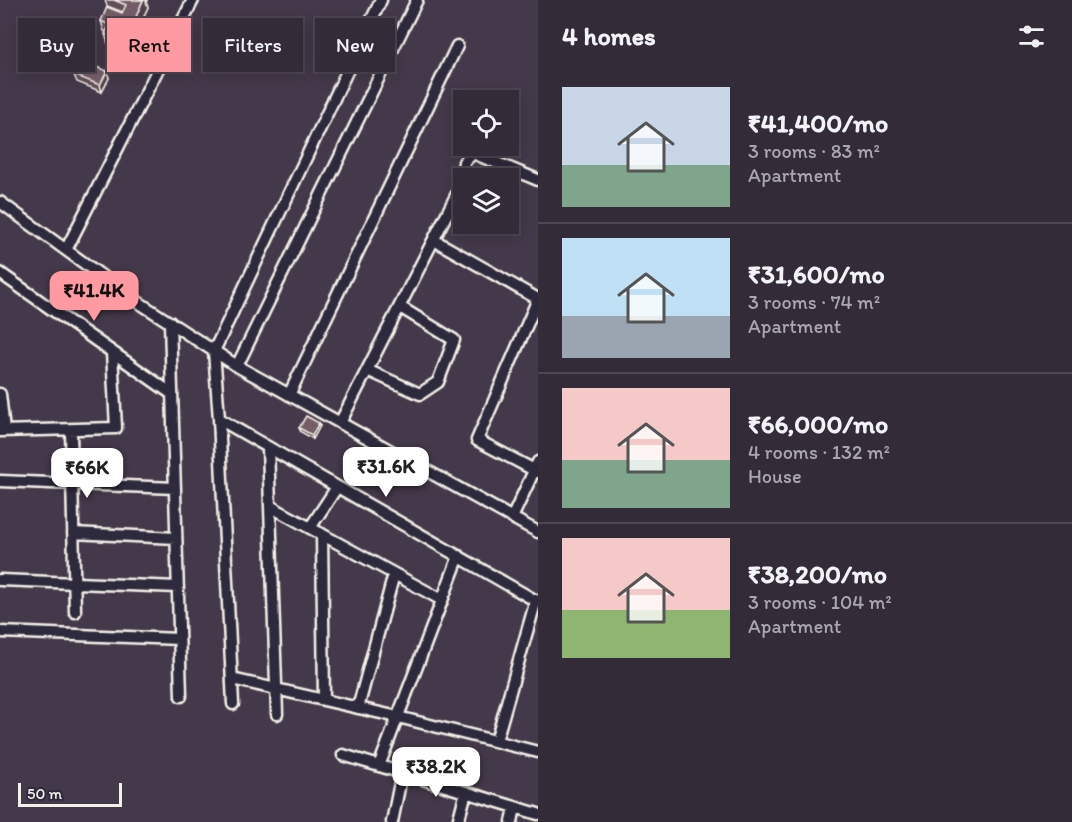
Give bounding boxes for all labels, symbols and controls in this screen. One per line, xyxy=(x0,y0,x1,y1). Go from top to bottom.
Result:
chip: Buy xyxy=(18,18,95,72)
chip: Rent xyxy=(107,18,191,72)
chip: Filters xyxy=(203,18,303,72)
chip: New xyxy=(315,18,395,72)
text: 4 homes xyxy=(562,20,656,52)
icon: filters xyxy=(1015,20,1048,53)
map controls xyxy=(453,90,519,234)
button: locate xyxy=(453,90,519,156)
text: ₹41,400/mo xyxy=(748,107,888,139)
icon: home xyxy=(610,111,682,183)
text: 3 rooms · 83 m² xyxy=(748,139,880,163)
text: Apartment xyxy=(748,163,841,187)
button: layers xyxy=(453,168,519,234)
text: ₹31,600/mo xyxy=(748,258,885,290)
icon: home xyxy=(610,262,682,334)
pin: ₹41.4K xyxy=(45,271,143,322)
text: ₹41.4K xyxy=(64,278,124,302)
text: 3 rooms · 74 m² xyxy=(748,290,880,314)
text: Apartment xyxy=(748,314,841,338)
text: ₹66,000/mo xyxy=(748,408,888,440)
icon: home xyxy=(610,412,682,484)
text: 4 rooms · 132 m² xyxy=(748,440,890,464)
pin: ₹31.6K xyxy=(337,447,435,498)
pin: ₹66K xyxy=(51,448,123,499)
text: ₹31.6K xyxy=(357,454,415,478)
text: ₹66K xyxy=(65,455,109,479)
text: House xyxy=(748,464,802,488)
text: ₹38,200/mo xyxy=(748,558,887,590)
icon: home xyxy=(610,562,682,634)
text: 3 rooms · 104 m² xyxy=(748,590,892,614)
text: Apartment xyxy=(748,614,841,638)
pin: ₹38.2K xyxy=(387,747,485,798)
text: ₹38.2K xyxy=(406,754,466,778)
scale bar xyxy=(18,780,122,808)
text: 50 m xyxy=(27,784,62,803)

